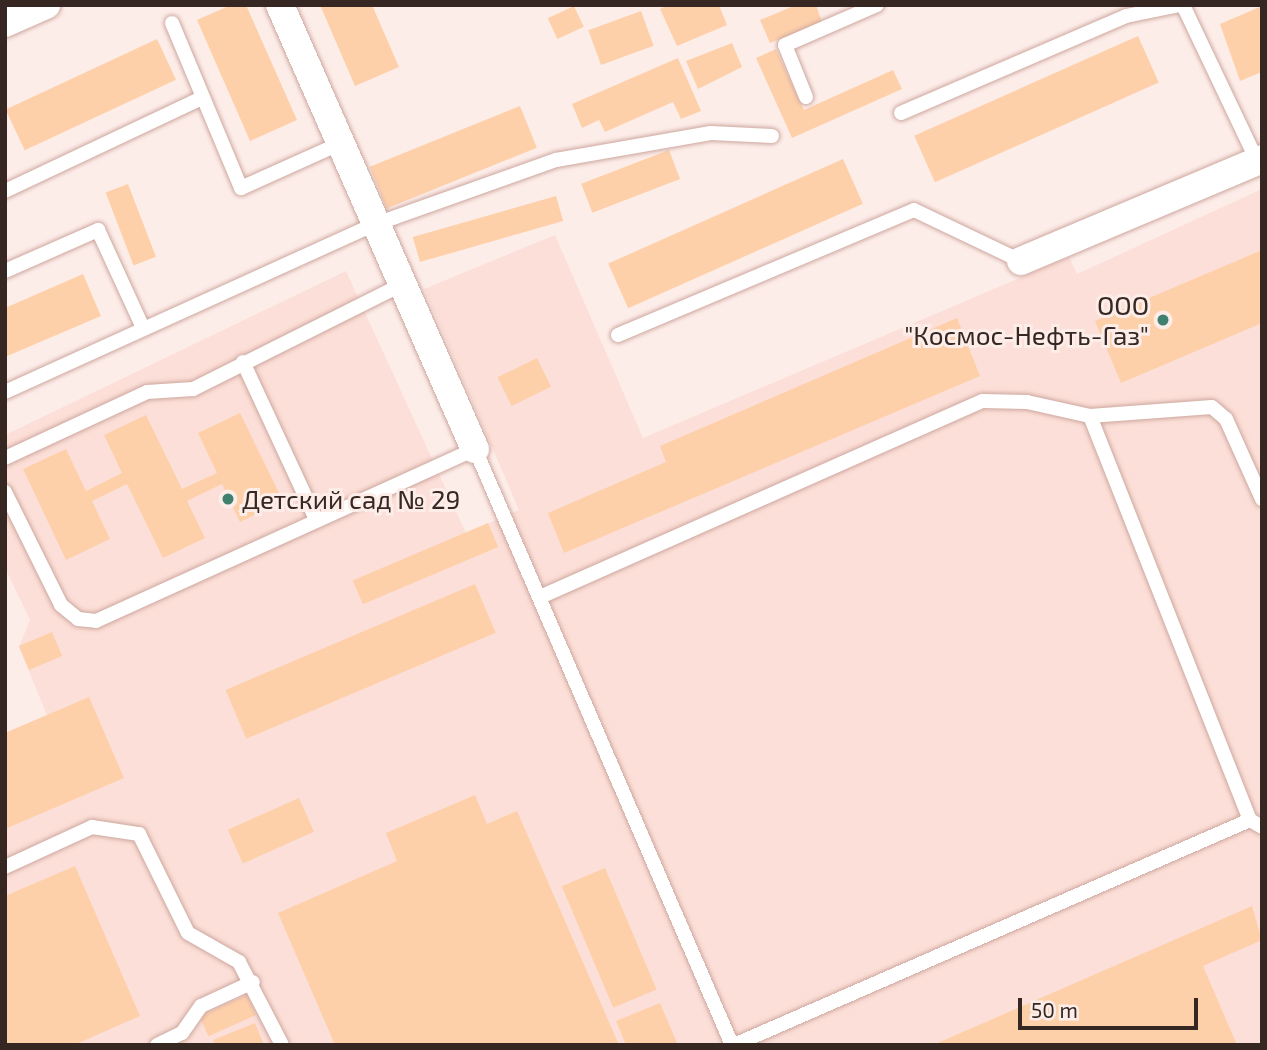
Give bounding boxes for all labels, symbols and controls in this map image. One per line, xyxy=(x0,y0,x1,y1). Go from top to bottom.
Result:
place label: ООО "Космос-Нефть-Газ" xyxy=(904,289,1149,350)
marker: ООО "Космос-Нефть-Газ" xyxy=(1155,312,1171,328)
place label: Детский сад № 29 xyxy=(242,483,460,515)
marker: Детский сад № 29 xyxy=(220,491,236,507)
scale bar xyxy=(1022,984,1202,1028)
text: 50 m xyxy=(1031,997,1078,1022)

